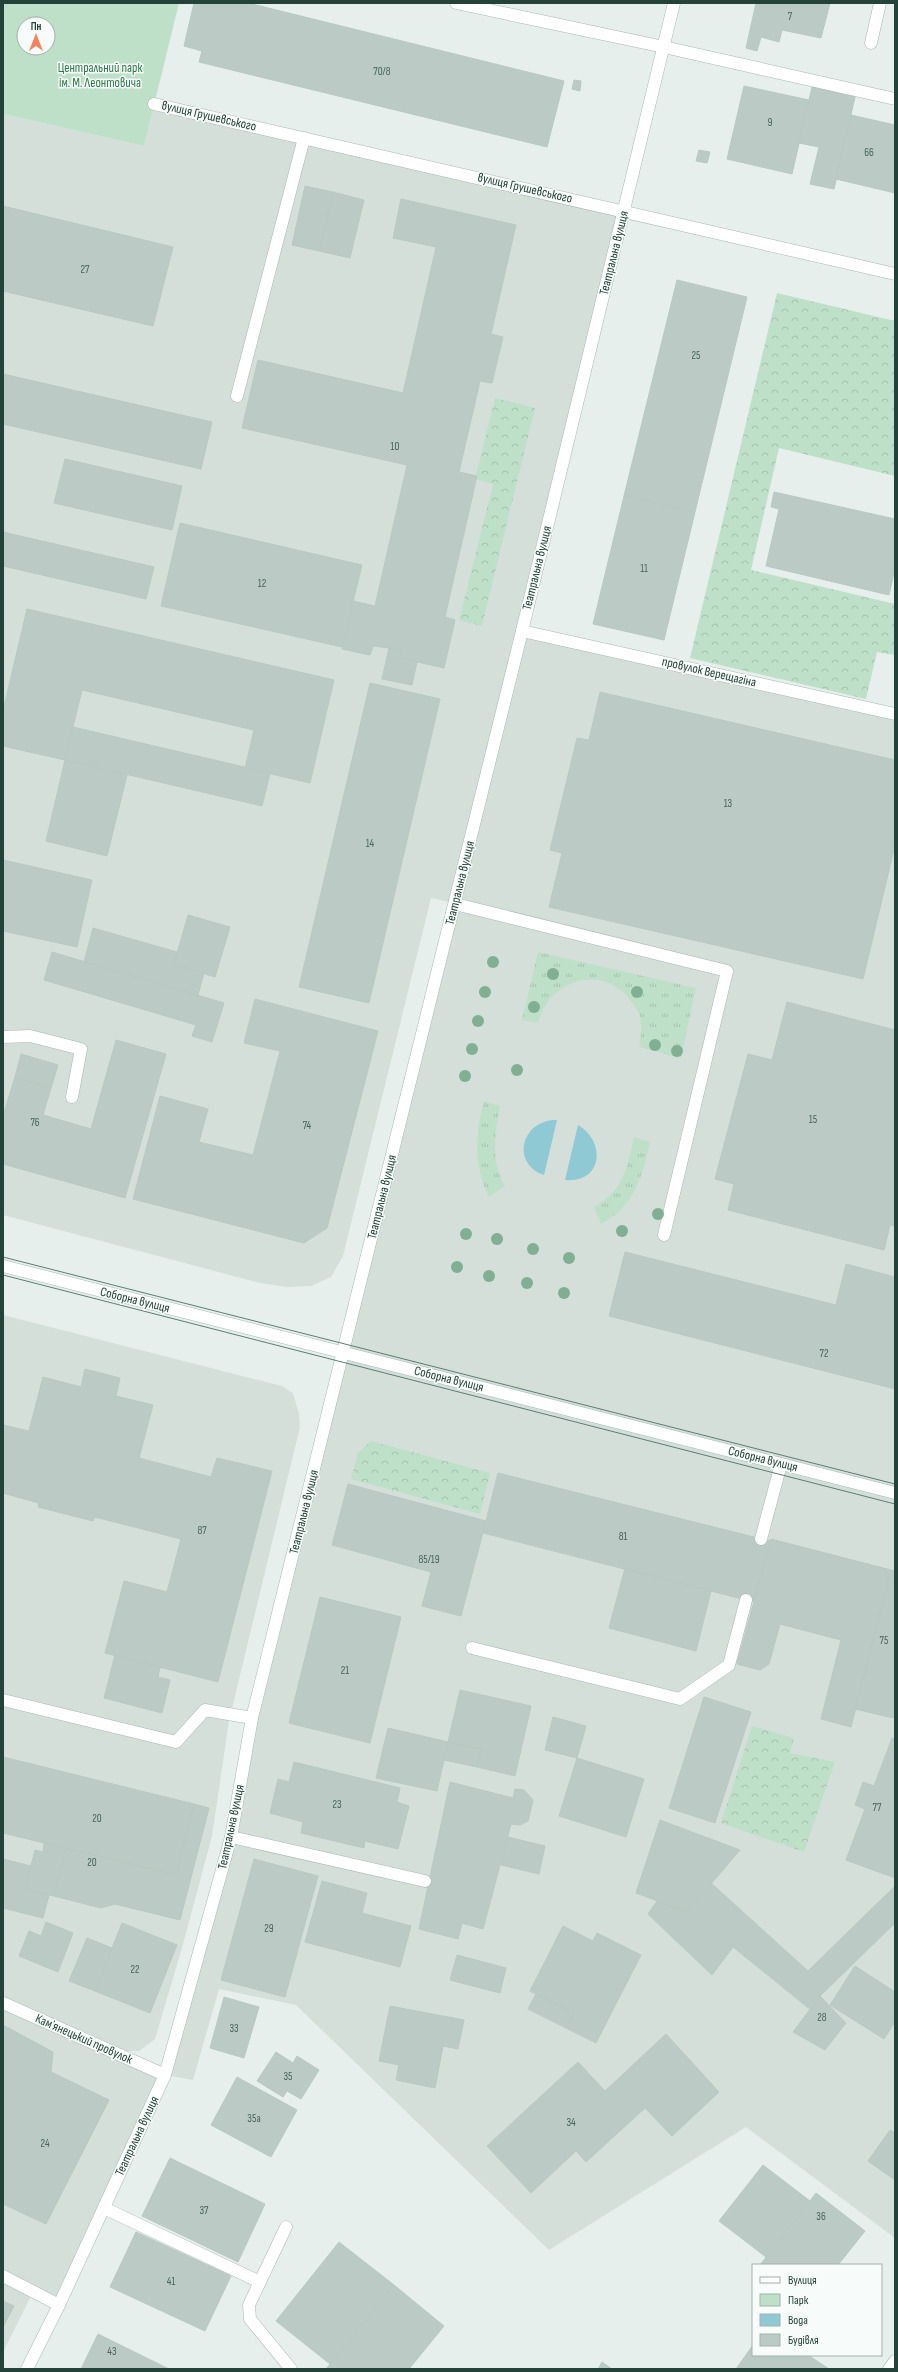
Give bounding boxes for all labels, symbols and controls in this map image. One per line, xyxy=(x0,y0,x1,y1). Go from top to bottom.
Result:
house number: 7 xyxy=(788,10,793,23)
north arrow xyxy=(16,16,56,56)
text: Пн xyxy=(31,20,42,33)
park label: Центральний парк ім. М. Леонтовича xyxy=(58,60,142,91)
house number: 70/8 xyxy=(373,65,391,78)
street label: вулиця Грушевського xyxy=(160,97,258,135)
house number: 9 xyxy=(768,116,773,129)
house number: 66 xyxy=(864,146,874,159)
street label: вулиця Грушевського xyxy=(476,169,574,207)
street label: Театральна вулиця xyxy=(596,209,632,297)
house number: 27 xyxy=(81,263,90,276)
house number: 25 xyxy=(692,349,700,362)
house number: 10 xyxy=(391,440,399,453)
street label: Театральна вулиця xyxy=(519,524,555,612)
house number: 11 xyxy=(640,562,648,575)
house number: 12 xyxy=(258,577,267,590)
street label: провулок Верещагіна xyxy=(660,653,758,691)
house number: 13 xyxy=(724,797,733,810)
house number: 14 xyxy=(366,837,375,850)
street label: Театральна вулиця xyxy=(442,839,478,927)
house number: 15 xyxy=(809,1113,817,1126)
house number: 76 xyxy=(30,1116,40,1129)
house number: 74 xyxy=(303,1119,312,1132)
street label: Театральна вулиця xyxy=(364,1153,400,1241)
street label: Соборна вулиця xyxy=(99,1284,171,1316)
house number: 72 xyxy=(820,1347,829,1360)
street label: Соборна вулиця xyxy=(413,1363,485,1395)
street label: Соборна вулиця xyxy=(727,1443,799,1475)
street label: Театральна вулиця xyxy=(286,1468,322,1556)
house number: 87 xyxy=(197,1524,207,1537)
house number: 81 xyxy=(619,1530,627,1543)
house number: 85/19 xyxy=(418,1553,440,1566)
house number: 75 xyxy=(880,1634,888,1647)
house number: 21 xyxy=(341,1664,349,1677)
street label: Театральна вулиця xyxy=(214,1783,248,1871)
house number: 23 xyxy=(332,1798,342,1811)
house number: 77 xyxy=(873,1801,882,1814)
house number: 20 xyxy=(92,1812,102,1825)
house number: 20 xyxy=(87,1856,97,1869)
house number: 29 xyxy=(264,1922,274,1935)
house number: 22 xyxy=(130,1963,140,1976)
street label: Камʼянецький провулок xyxy=(33,2010,135,2068)
house number: 28 xyxy=(817,2011,827,2024)
house number: 33 xyxy=(229,2022,239,2035)
house number: 35 xyxy=(283,2070,293,2083)
street label: Театральна вулиця xyxy=(112,2093,162,2179)
house number: 35а xyxy=(247,2112,261,2125)
house number: 34 xyxy=(566,2116,576,2129)
house number: 24 xyxy=(40,2137,50,2150)
house number: 37 xyxy=(199,2204,209,2217)
house number: 36 xyxy=(816,2210,826,2223)
legend xyxy=(752,2264,882,2356)
text: Вулиця xyxy=(788,2273,817,2288)
house number: 41 xyxy=(167,2275,175,2288)
text: Парк xyxy=(788,2293,809,2308)
text: Вода xyxy=(788,2313,808,2328)
text: Будівля xyxy=(788,2333,819,2348)
house number: 43 xyxy=(107,2345,117,2358)

